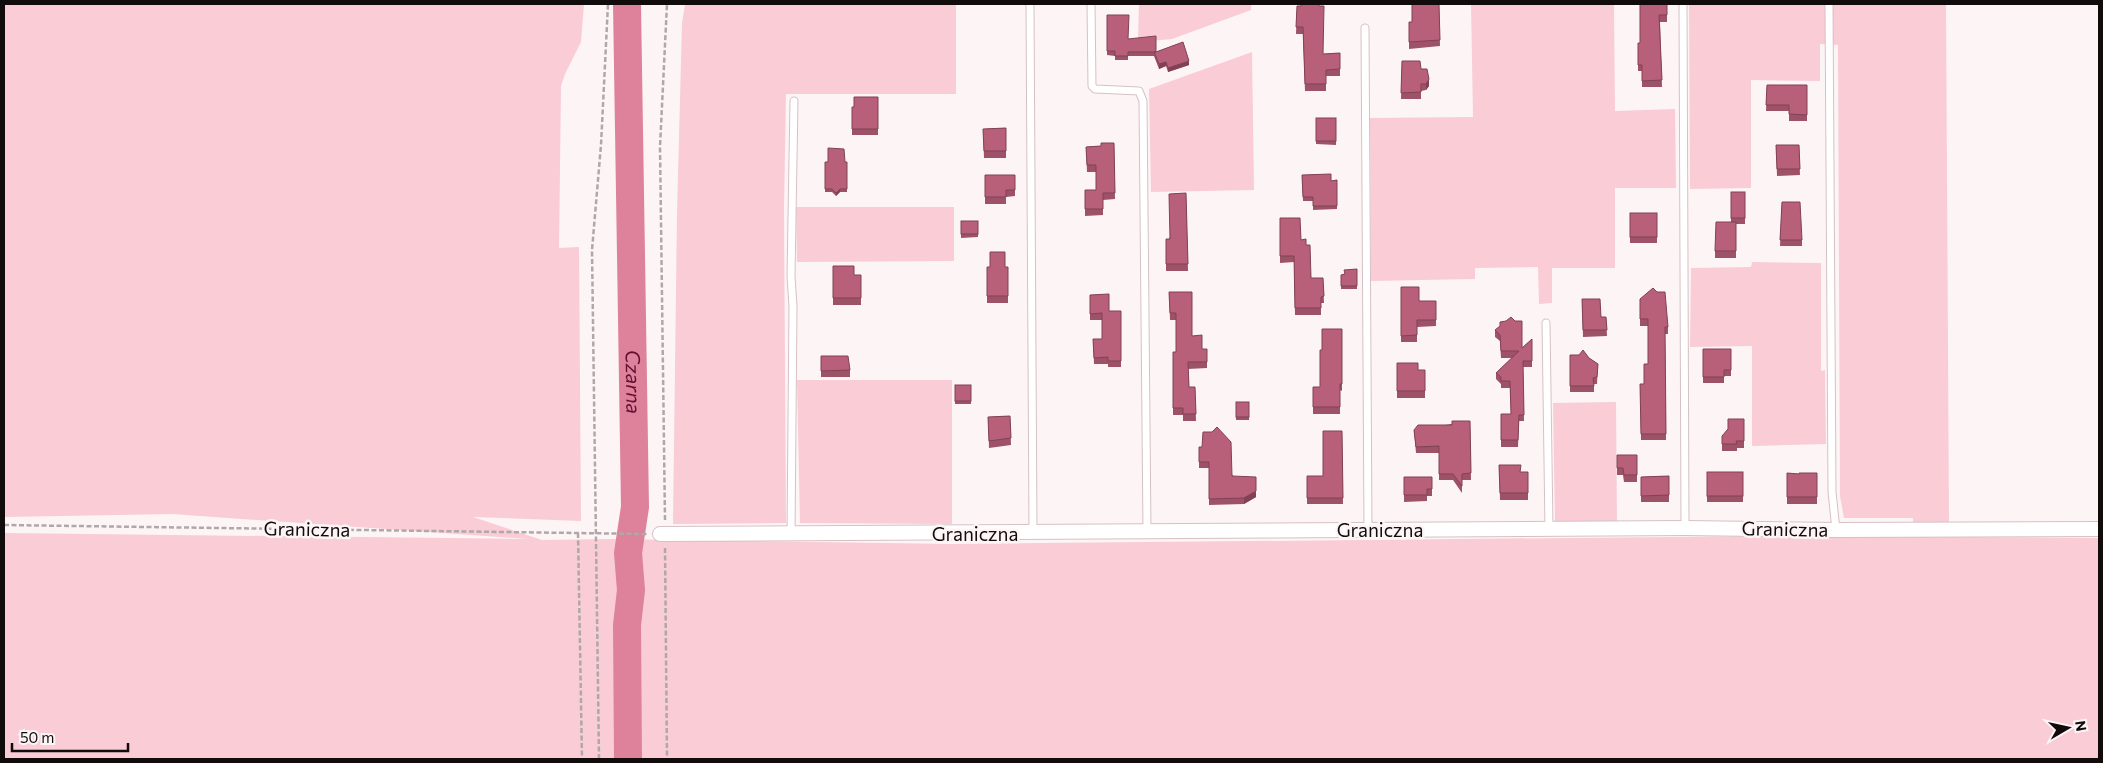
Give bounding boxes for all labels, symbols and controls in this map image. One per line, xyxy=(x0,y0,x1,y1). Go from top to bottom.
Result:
water label: Czarna xyxy=(622,350,647,414)
street label: Graniczna xyxy=(263,516,351,541)
street label: Graniczna xyxy=(1741,516,1829,541)
street label: Graniczna xyxy=(1337,518,1423,541)
street label: Graniczna xyxy=(932,522,1018,545)
north arrow xyxy=(2043,703,2093,753)
text: N xyxy=(2072,719,2091,732)
scale bar xyxy=(12,720,129,752)
text: 50 m xyxy=(20,728,54,746)

